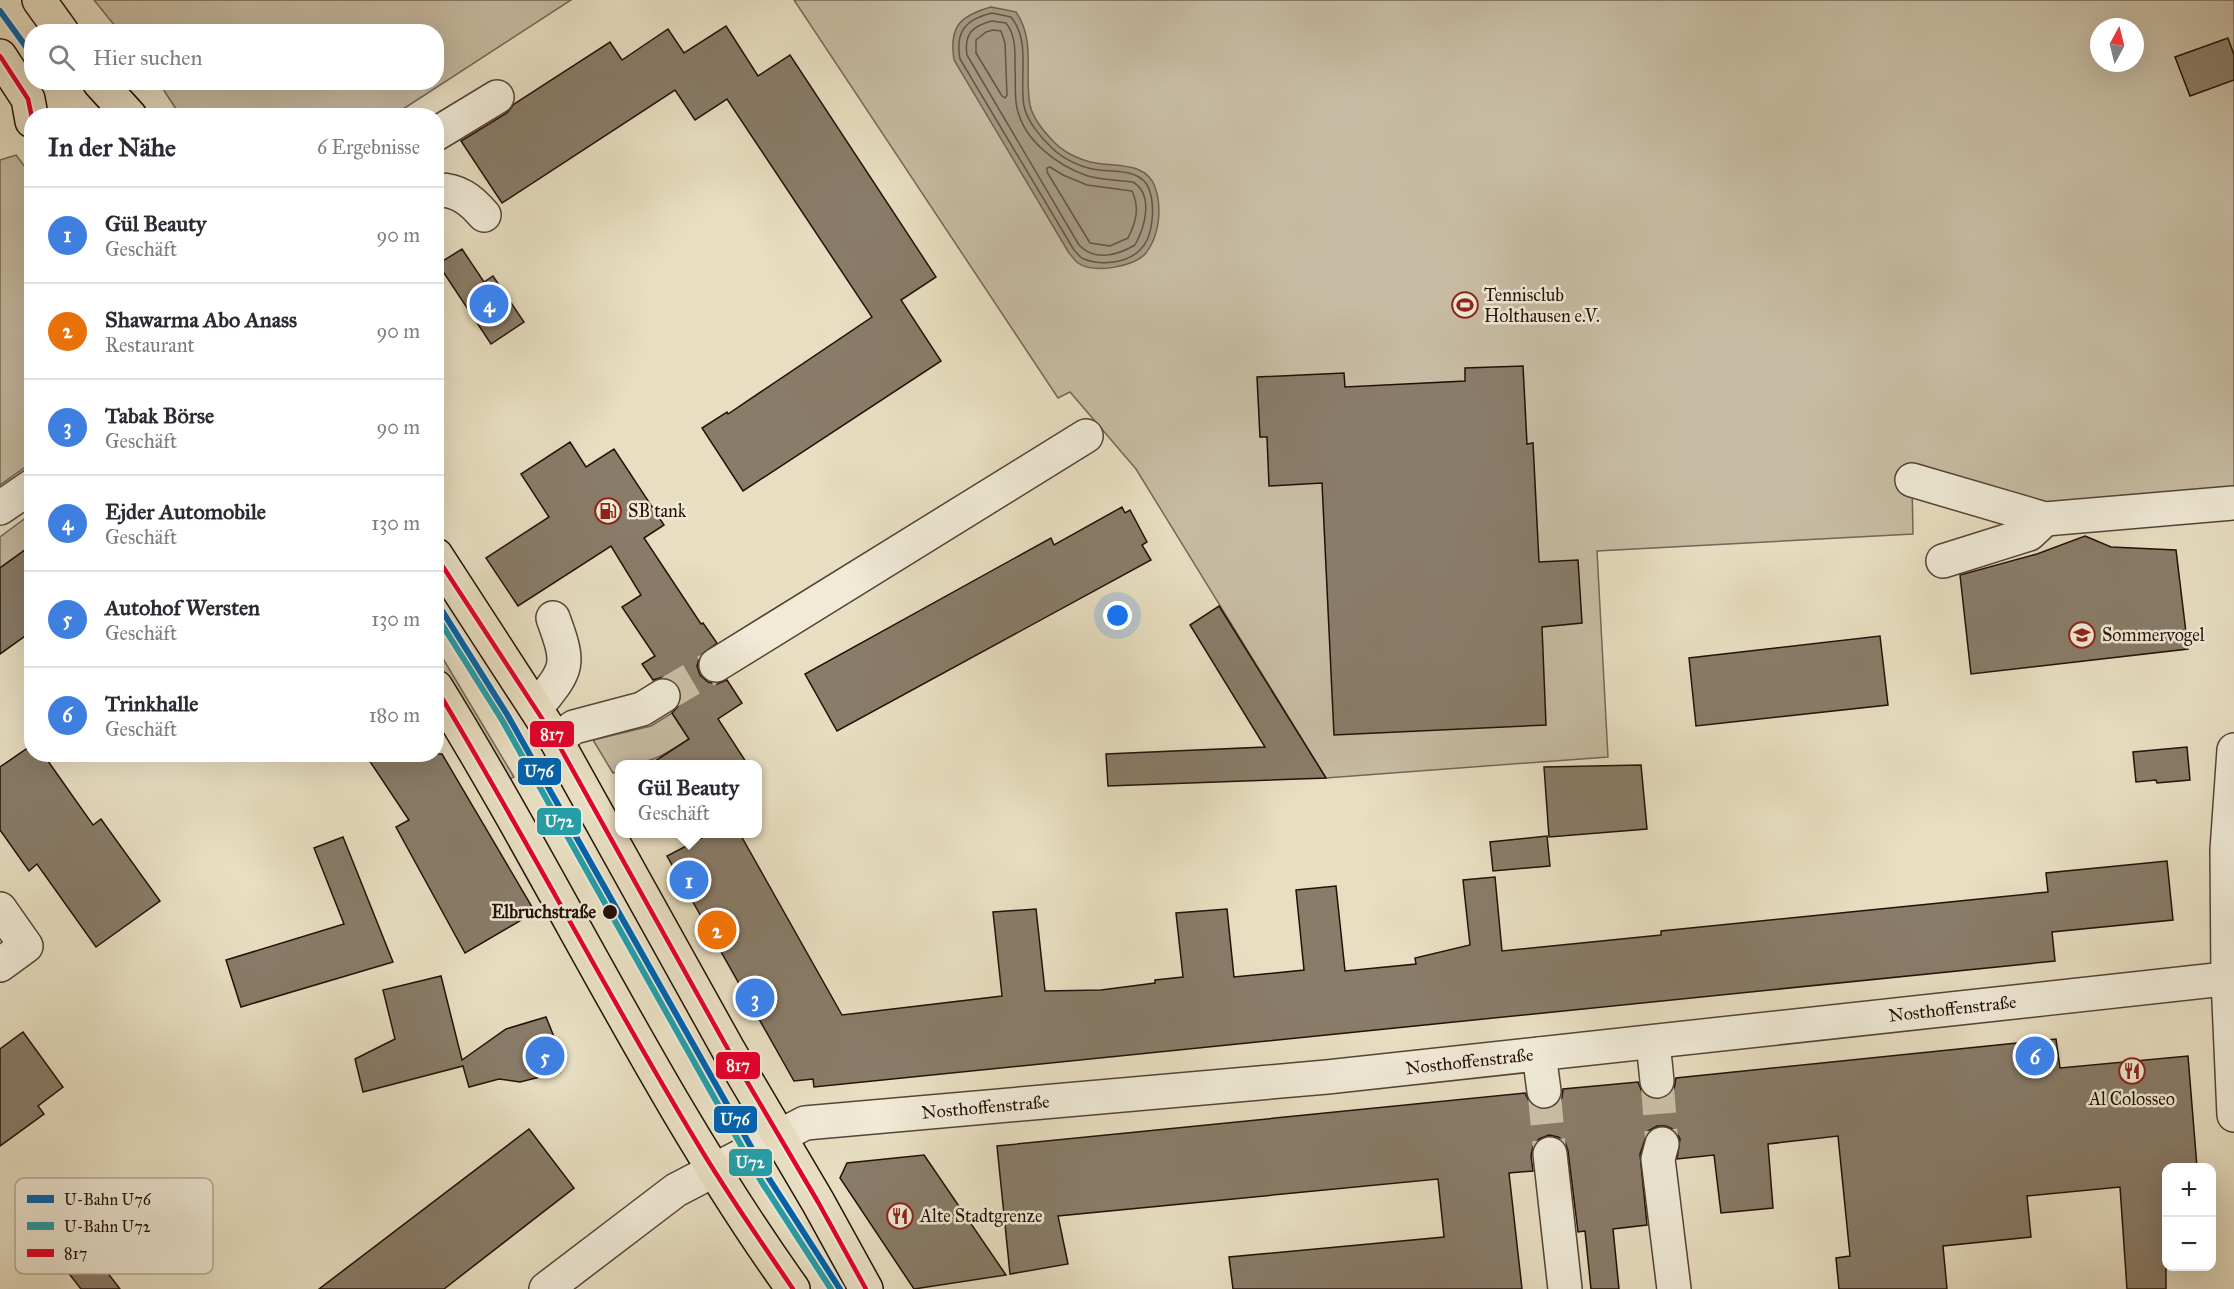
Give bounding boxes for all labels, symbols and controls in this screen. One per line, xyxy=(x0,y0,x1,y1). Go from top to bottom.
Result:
north arrow xyxy=(2090,18,2144,72)
search box xyxy=(24,24,444,90)
icon: search xyxy=(45,41,78,74)
text: Hier suchen xyxy=(93,44,202,71)
text: In der Nähe xyxy=(48,131,176,163)
text: 6 Ergebnisse xyxy=(317,135,420,159)
text: Gül Beauty xyxy=(105,210,206,237)
text: 1 xyxy=(64,223,71,247)
text: 90 m xyxy=(377,223,420,247)
text: Geschäft xyxy=(105,237,177,261)
pin: 4 xyxy=(470,282,508,326)
place label: Tennisclub Holthausen e.V. xyxy=(1484,284,1600,327)
sports icon: Tennisclub Holthausen e.V. xyxy=(1450,290,1480,320)
text: Shawarma Abo Anass xyxy=(105,306,297,333)
text: 2 xyxy=(63,319,72,343)
text: 90 m xyxy=(377,319,420,343)
text: Restaurant xyxy=(105,333,195,357)
text: Tabak Börse xyxy=(105,402,214,429)
text: 3 xyxy=(64,415,72,439)
text: 90 m xyxy=(377,415,420,439)
text: Geschäft xyxy=(105,429,177,453)
fuel station icon: SB tank xyxy=(593,496,623,526)
text: Ejder Automobile xyxy=(105,498,266,525)
place label: SB tank xyxy=(628,500,687,522)
text: 4 xyxy=(62,511,73,535)
text: 130 m xyxy=(371,511,420,535)
text: Geschäft xyxy=(105,525,177,549)
text: Autohof Wersten xyxy=(105,594,260,621)
your location xyxy=(1103,601,1132,630)
text: 5 xyxy=(63,607,72,631)
text: 130 m xyxy=(371,607,420,631)
school or university icon: Sommervogel xyxy=(2067,620,2097,650)
text: Geschäft xyxy=(105,621,177,645)
place label: Sommervogel xyxy=(2102,624,2205,647)
text: Trinkhalle xyxy=(105,690,198,717)
text: 6 xyxy=(62,703,73,727)
text: 180 m xyxy=(369,703,420,727)
text: Geschäft xyxy=(105,717,177,741)
line badge: 817 xyxy=(529,720,575,748)
text: 817 xyxy=(540,725,564,744)
line badge: U76 xyxy=(517,757,562,786)
popup xyxy=(615,760,762,838)
text: U76 xyxy=(524,762,554,781)
text: Gül Beauty xyxy=(638,774,739,801)
text: Geschäft xyxy=(638,801,710,825)
line badge: U72 xyxy=(536,807,582,836)
text: U72 xyxy=(544,812,575,831)
pin: 1 xyxy=(670,858,708,902)
place label: Elbruchstraße xyxy=(491,901,596,923)
marker: Elbruchstraße xyxy=(601,903,619,921)
pin: 2 xyxy=(698,908,736,952)
pin: 3 xyxy=(736,976,774,1020)
street label: Nosthoffenstraße xyxy=(1887,991,2018,1027)
pin: 5 xyxy=(526,1034,564,1078)
pin: 6 xyxy=(2016,1034,2054,1078)
street label: Nosthoffenstraße xyxy=(1404,1044,1534,1079)
line badge: 817 xyxy=(715,1051,761,1080)
text: 817 xyxy=(726,1056,750,1075)
restaurant icon: Al Colosseo xyxy=(2117,1056,2147,1086)
place label: Al Colosseo xyxy=(2088,1088,2175,1110)
street label: Nosthoffenstraße xyxy=(921,1090,1050,1124)
line badge: U76 xyxy=(713,1105,758,1134)
text: U76 xyxy=(720,1110,750,1129)
line badge: U72 xyxy=(728,1148,773,1177)
text: U72 xyxy=(735,1153,766,1172)
map controls xyxy=(2162,1163,2216,1271)
button: + xyxy=(2162,1163,2216,1217)
legend xyxy=(15,1178,213,1274)
text: U-Bahn U76 xyxy=(64,1190,152,1209)
restaurant icon: Alte Stadtgrenze xyxy=(885,1201,915,1231)
place label: Alte Stadtgrenze xyxy=(919,1205,1042,1228)
text: U-Bahn U72 xyxy=(64,1217,151,1236)
button: − xyxy=(2162,1217,2216,1271)
text: 817 xyxy=(64,1244,87,1263)

